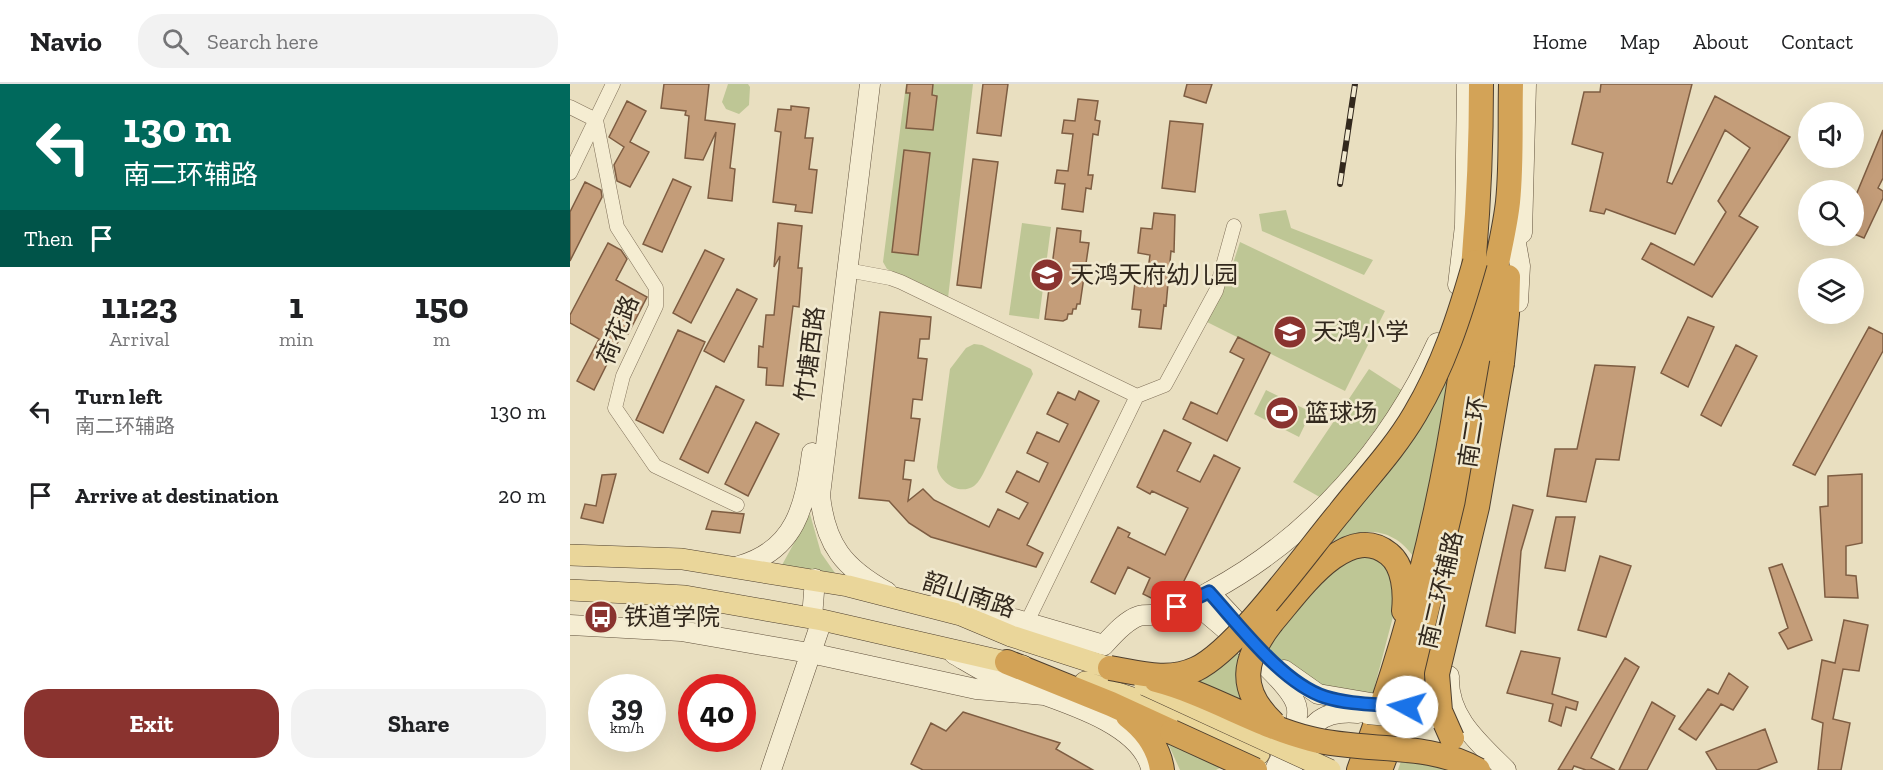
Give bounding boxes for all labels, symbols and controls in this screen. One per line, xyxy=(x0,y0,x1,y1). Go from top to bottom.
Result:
search box xyxy=(138,14,558,68)
text: Navio xyxy=(30,25,102,58)
icon: search xyxy=(159,25,192,58)
text: Search here xyxy=(207,28,318,55)
text: Home xyxy=(1533,29,1587,54)
text: Map xyxy=(1620,29,1660,54)
text: About xyxy=(1693,29,1748,54)
text: Contact xyxy=(1781,29,1853,54)
text: 130 m xyxy=(123,102,231,153)
map controls xyxy=(1798,102,1864,324)
button: sound xyxy=(1798,102,1864,168)
icon: left xyxy=(24,108,102,186)
text: 南二环辅路 xyxy=(123,159,258,191)
button: search xyxy=(1798,180,1864,246)
icon: arrive xyxy=(85,222,118,255)
text: Then xyxy=(24,225,73,252)
school or university icon: 天鸿天府幼儿园 xyxy=(1029,257,1065,293)
button: layers xyxy=(1798,258,1864,324)
place label: 天鸿天府幼儿园 xyxy=(1070,260,1238,289)
text: 11:23 xyxy=(101,284,178,327)
text: 1 xyxy=(289,284,303,327)
text: 150 xyxy=(415,284,469,327)
street label: 荷花路 xyxy=(591,291,644,369)
street label: 竹塘西路 xyxy=(789,305,830,403)
school or university icon: 天鸿小学 xyxy=(1272,314,1308,350)
place label: 天鸿小学 xyxy=(1313,317,1409,346)
text: Arrival xyxy=(109,327,170,351)
text: min xyxy=(279,327,313,351)
text: m xyxy=(433,327,450,351)
text: Turn left xyxy=(75,383,162,410)
street label: 南二环 xyxy=(1453,394,1492,470)
icon: left xyxy=(24,395,57,428)
sports icon: 篮球场 xyxy=(1264,395,1300,431)
text: 130 m xyxy=(490,398,546,425)
place label: 篮球场 xyxy=(1305,398,1377,427)
text: 南二环辅路 xyxy=(75,414,175,438)
icon: arrive xyxy=(24,479,57,512)
text: Arrive at destination xyxy=(75,482,278,509)
text: 20 m xyxy=(498,482,546,509)
street label: 南二环辅路 xyxy=(1413,528,1468,652)
street label: 韶山南路 xyxy=(919,566,1019,623)
pin xyxy=(1151,581,1202,632)
icon: arrive xyxy=(1160,590,1193,623)
bus stop icon: 铁道学院 xyxy=(583,599,619,635)
place label: 铁道学院 xyxy=(624,602,720,631)
speed limit sign: 40 xyxy=(678,674,756,752)
position arrow xyxy=(1375,675,1439,739)
text: 39 xyxy=(611,688,643,724)
button: Exit xyxy=(24,689,279,758)
button: Share xyxy=(291,689,546,758)
text: km/h xyxy=(610,719,644,737)

